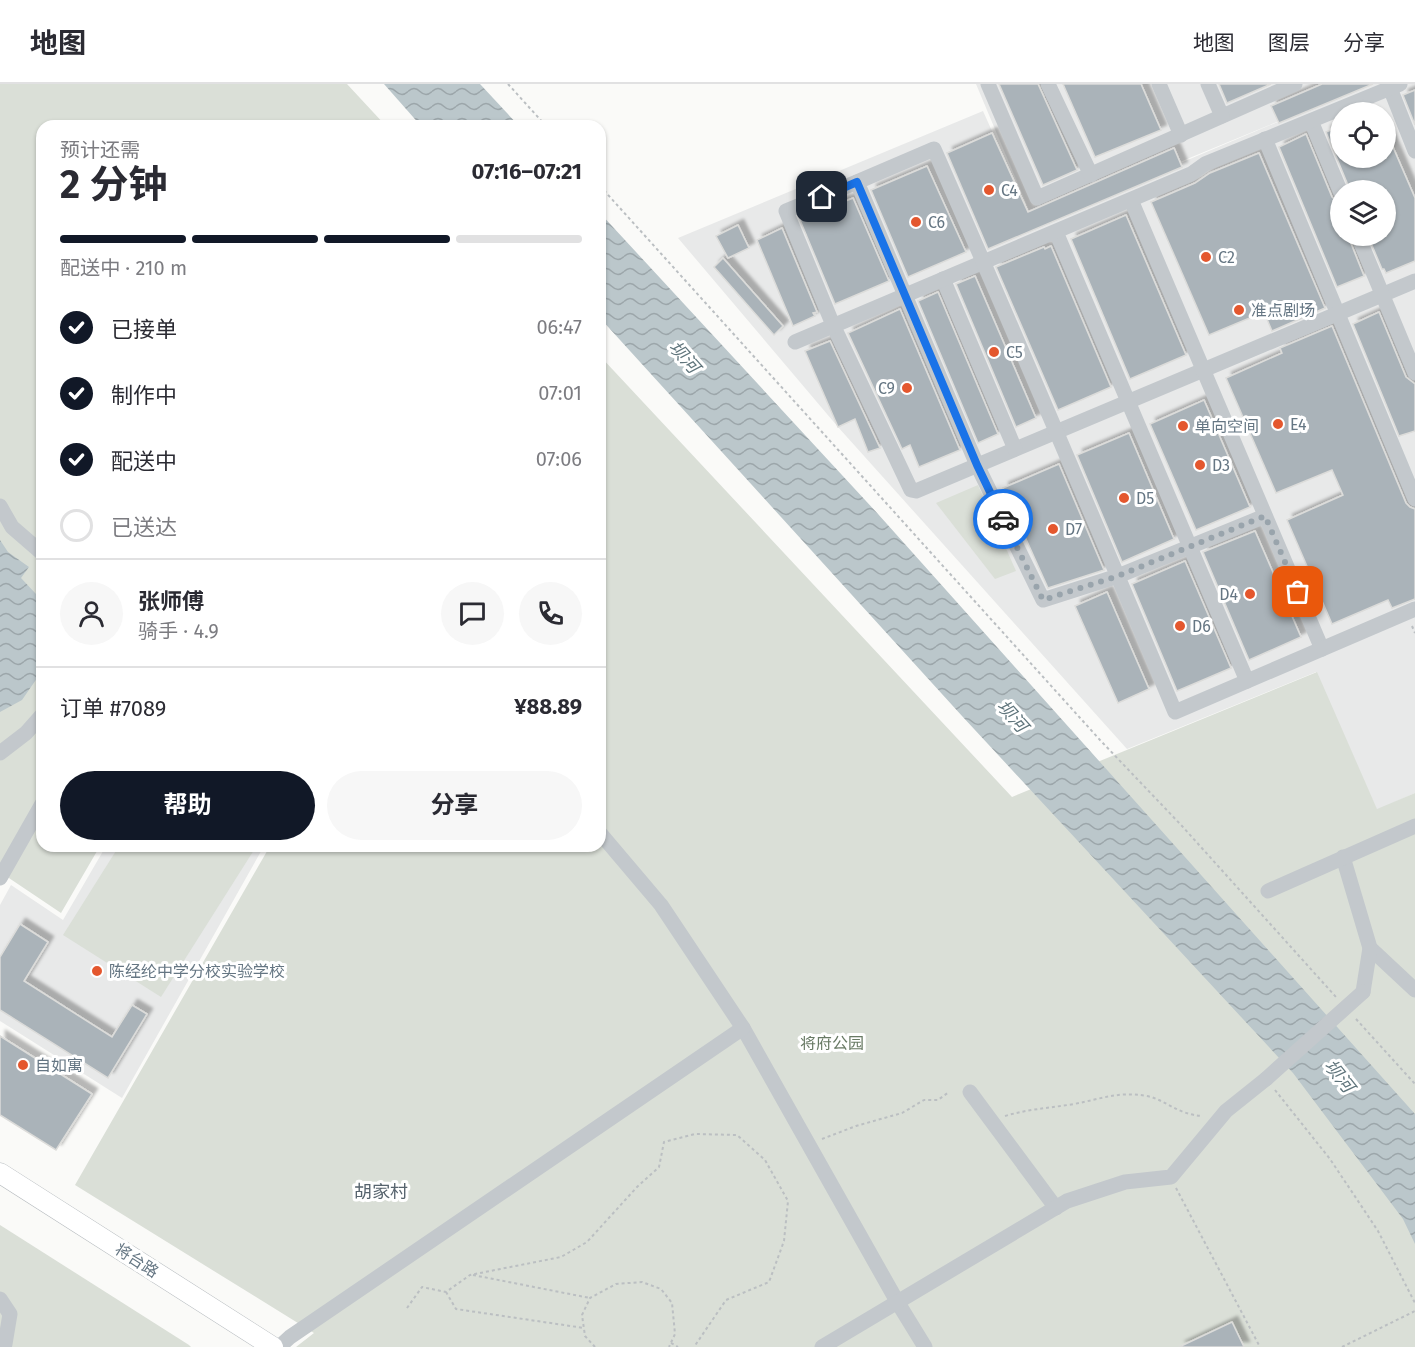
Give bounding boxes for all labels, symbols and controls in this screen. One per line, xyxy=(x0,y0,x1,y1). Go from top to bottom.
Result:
text: 地图 xyxy=(30,27,86,60)
text: 地图 xyxy=(1193,30,1235,56)
text: 图层 xyxy=(1268,30,1310,56)
text: 分享 xyxy=(1343,30,1385,56)
map controls xyxy=(1330,102,1396,246)
button: locate xyxy=(1330,102,1396,168)
text: 预计还需 xyxy=(60,138,140,162)
text: 07:16–07:21 xyxy=(472,158,582,185)
text: 2 分钟 xyxy=(60,162,167,208)
pin xyxy=(796,171,847,222)
icon: home xyxy=(805,180,838,213)
button: layers xyxy=(1330,180,1396,246)
place label: C4 xyxy=(1001,181,1018,200)
marker: C4 xyxy=(982,183,996,197)
place label: C6 xyxy=(928,213,945,232)
marker: C6 xyxy=(909,215,923,229)
place label: C2 xyxy=(1218,248,1235,267)
marker: C2 xyxy=(1199,250,1213,264)
text: 配送中 · 210 m xyxy=(60,256,187,280)
place label: 准点剧场 xyxy=(1251,301,1315,320)
marker: 准点剧场 xyxy=(1232,303,1246,317)
icon: check xyxy=(60,311,93,344)
text: 06:47 xyxy=(536,315,582,339)
text: 已接单 xyxy=(111,316,177,343)
water label: 坝河 xyxy=(664,336,706,380)
place label: C5 xyxy=(1006,343,1023,362)
marker: C5 xyxy=(987,345,1001,359)
icon: check xyxy=(60,377,93,410)
place label: C9 xyxy=(878,379,895,398)
text: 07:01 xyxy=(538,381,582,405)
marker: C9 xyxy=(900,381,914,395)
text: 制作中 xyxy=(111,382,177,409)
place label: E4 xyxy=(1290,415,1307,434)
place label: 单向空间 xyxy=(1195,417,1259,436)
marker: E4 xyxy=(1271,417,1285,431)
marker: 单向空间 xyxy=(1176,419,1190,433)
icon: check xyxy=(60,443,93,476)
text: 07:06 xyxy=(536,447,582,471)
text: 配送中 xyxy=(111,448,177,475)
place label: D3 xyxy=(1212,456,1230,475)
marker: D3 xyxy=(1193,458,1207,472)
courier xyxy=(973,489,1033,549)
place label: D5 xyxy=(1136,489,1154,508)
marker: D5 xyxy=(1117,491,1131,505)
icon: car xyxy=(987,503,1020,536)
text: 已送达 xyxy=(111,514,177,541)
place label: D7 xyxy=(1065,520,1082,539)
marker: D7 xyxy=(1046,522,1060,536)
pin xyxy=(1272,566,1323,617)
icon: bag xyxy=(1281,575,1314,608)
button: person xyxy=(60,582,123,645)
button: chat xyxy=(441,582,504,645)
button: phone xyxy=(519,582,582,645)
place label: D4 xyxy=(1219,585,1238,604)
marker: D4 xyxy=(1243,587,1257,601)
text: 张师傅 xyxy=(138,588,204,615)
place label: D6 xyxy=(1192,617,1211,636)
text: 骑手 · 4.9 xyxy=(138,619,219,643)
marker: D6 xyxy=(1173,619,1187,633)
text: ¥88.89 xyxy=(514,693,582,720)
text: 订单 #7089 xyxy=(60,695,166,722)
water label: 坝河 xyxy=(992,695,1034,739)
button: 帮助 xyxy=(60,771,315,840)
button: 分享 xyxy=(327,771,582,840)
place label: 陈经纶中学分校实验学校 xyxy=(109,962,285,981)
marker: 陈经纶中学分校实验学校 xyxy=(90,964,104,978)
park label: 将府公园 xyxy=(800,1034,864,1053)
water label: 坝河 xyxy=(1319,1055,1361,1099)
place label: 自如寓 xyxy=(35,1056,83,1075)
marker: 自如寓 xyxy=(16,1058,30,1072)
district label: 胡家村 xyxy=(354,1181,408,1203)
street label: 将台路 xyxy=(111,1239,162,1281)

